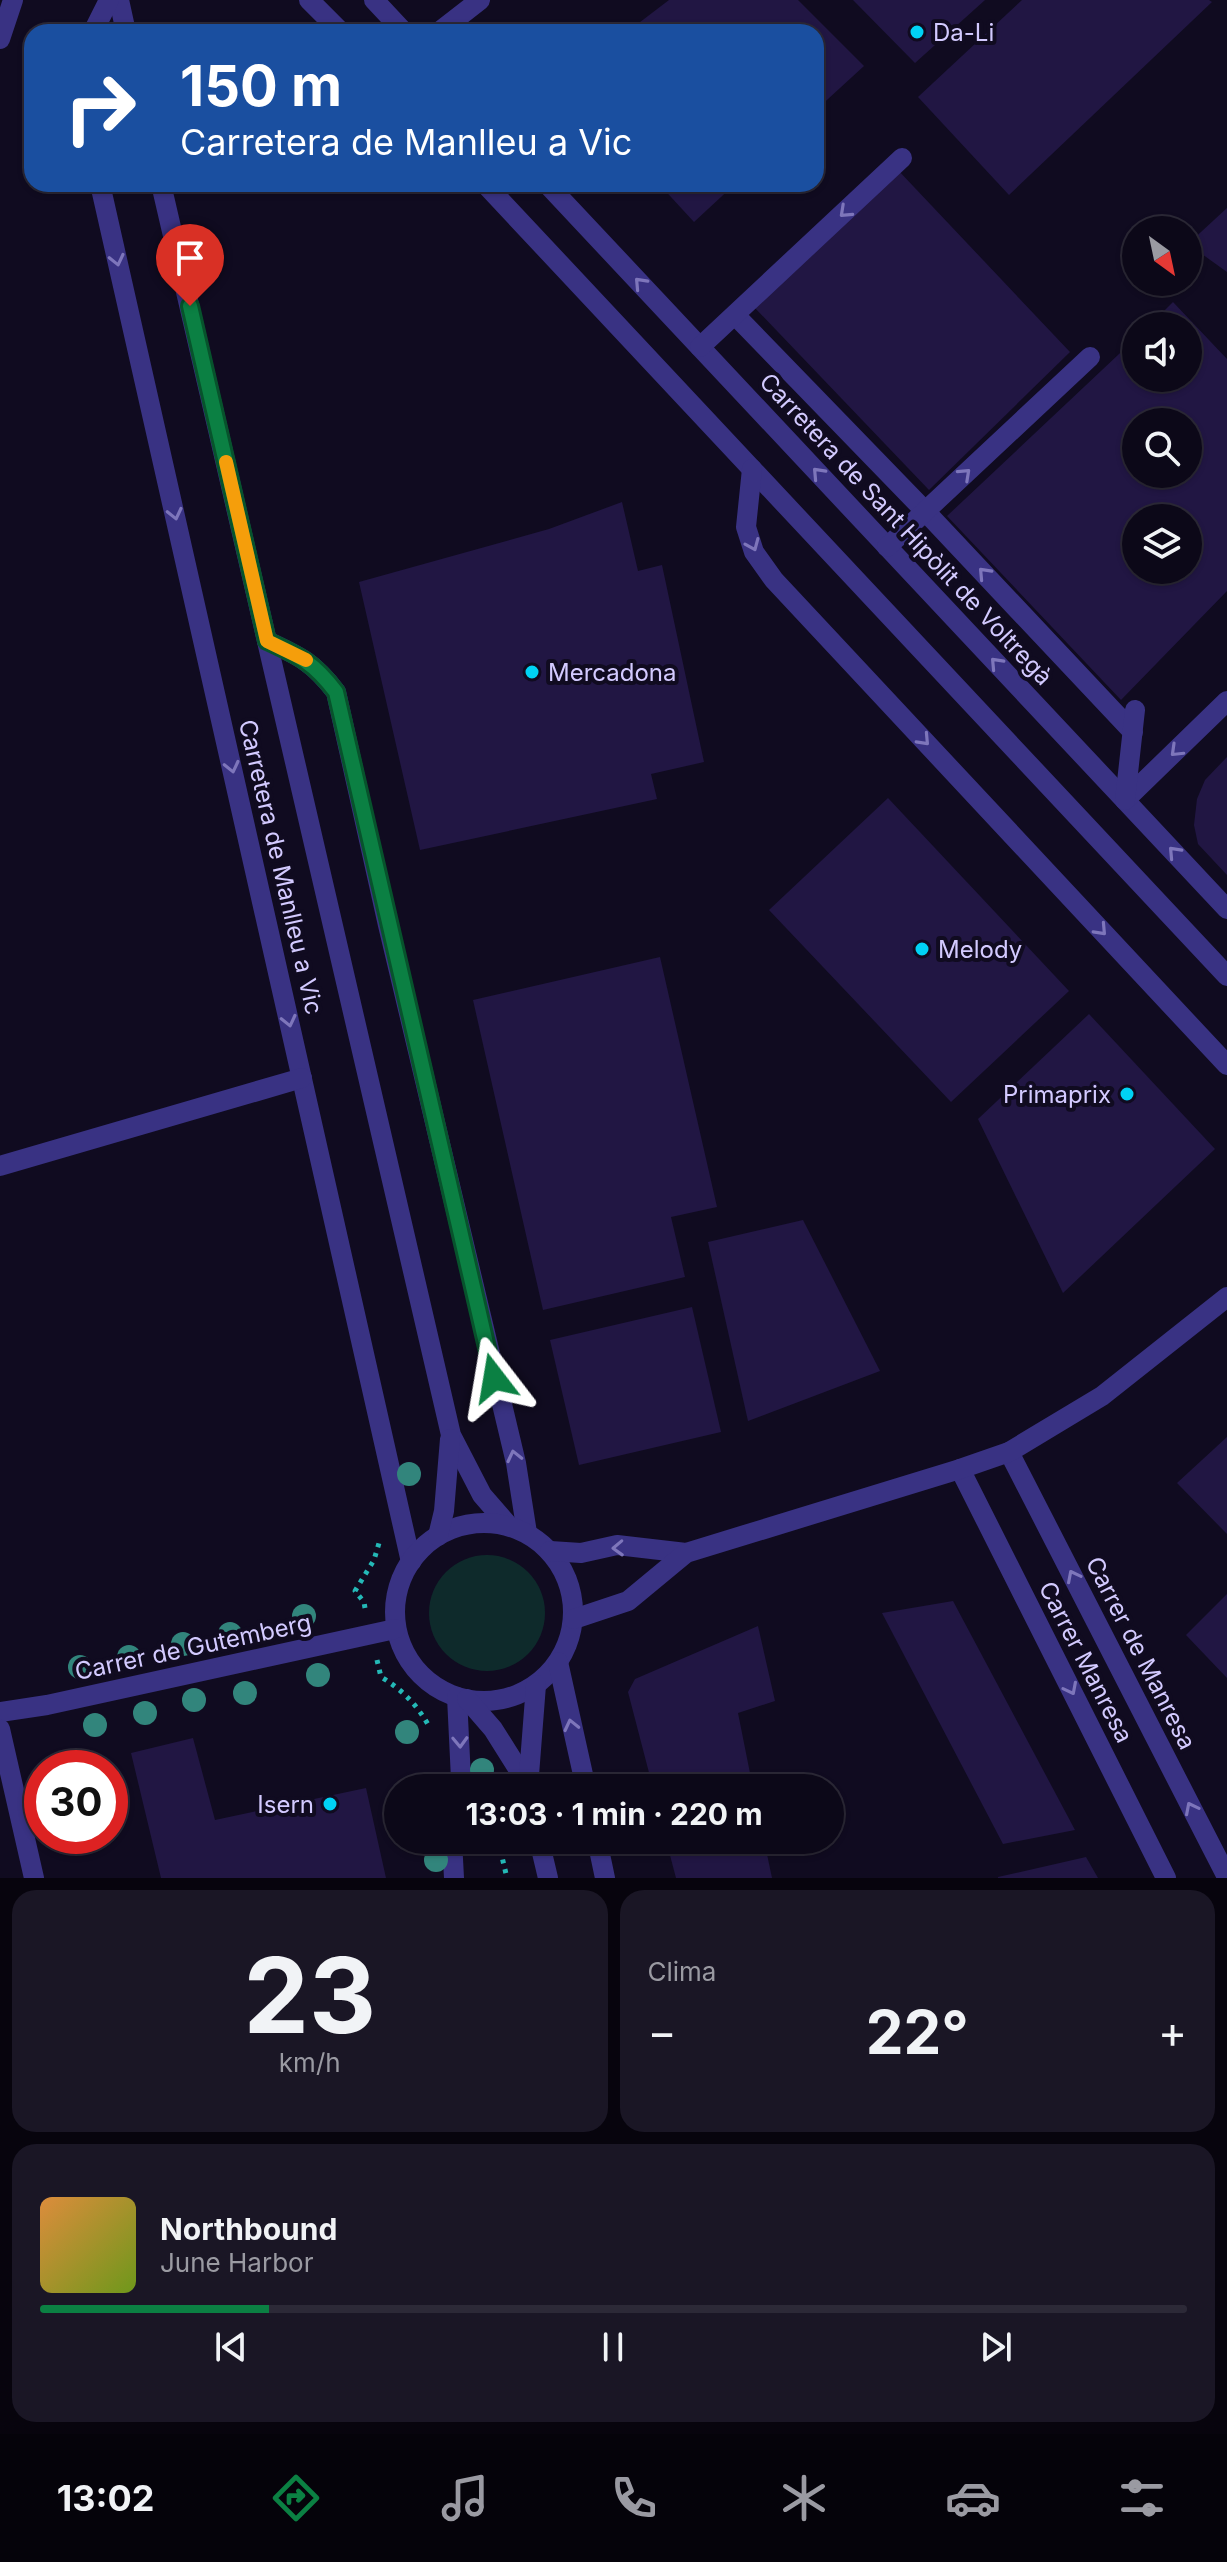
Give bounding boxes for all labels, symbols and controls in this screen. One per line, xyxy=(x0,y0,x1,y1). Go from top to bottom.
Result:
place label: Da-Li xyxy=(933,18,994,47)
marker: Da-Li xyxy=(908,23,926,41)
text: 150 m xyxy=(180,52,342,120)
icon: right xyxy=(48,56,152,160)
text: Carretera de Manlleu a Vic xyxy=(180,120,632,164)
one-way arrow xyxy=(840,202,854,217)
north arrow xyxy=(1122,216,1202,296)
map controls xyxy=(1122,216,1202,584)
pin xyxy=(156,224,224,306)
icon: arrive xyxy=(168,236,212,280)
one-way arrow xyxy=(108,253,125,266)
one-way arrow xyxy=(636,278,650,293)
button: sound xyxy=(1122,312,1202,392)
street label: Carretera de Sant Hipòlit de Voltregà xyxy=(754,367,1058,691)
button: search xyxy=(1122,408,1202,488)
one-way arrow xyxy=(813,468,828,482)
one-way arrow xyxy=(955,470,970,484)
button: layers xyxy=(1122,504,1202,584)
one-way arrow xyxy=(165,506,182,520)
one-way arrow xyxy=(743,537,759,552)
one-way arrow xyxy=(978,568,993,582)
place label: Mercadona xyxy=(548,658,676,687)
one-way arrow xyxy=(991,658,1005,672)
marker: Mercadona xyxy=(523,663,541,681)
street label: Carretera de Manlleu a Vic xyxy=(233,717,329,1017)
one-way arrow xyxy=(914,731,929,745)
one-way arrow xyxy=(1171,742,1185,756)
one-way arrow xyxy=(223,760,240,774)
one-way arrow xyxy=(1169,847,1183,862)
one-way arrow xyxy=(1092,921,1107,935)
place label: Melody xyxy=(938,935,1022,964)
marker: Melody xyxy=(913,940,931,958)
one-way arrow xyxy=(280,1014,297,1027)
place label: Primaprix xyxy=(1003,1080,1111,1109)
marker: Primaprix xyxy=(1118,1085,1136,1103)
position arrow xyxy=(452,1336,536,1420)
one-way arrow xyxy=(506,1450,523,1463)
one-way arrow xyxy=(611,1539,624,1556)
street label: Carrer de Manresa xyxy=(1080,1552,1202,1754)
one-way arrow xyxy=(1067,1570,1082,1585)
street label: Carrer Manresa xyxy=(1033,1577,1139,1747)
street label: Carrer de Gutemberg xyxy=(72,1608,314,1686)
one-way arrow xyxy=(1061,1680,1076,1695)
one-way arrow xyxy=(563,1719,580,1733)
one-way arrow xyxy=(451,1736,468,1749)
speed limit sign: 30 xyxy=(24,1750,128,1854)
place label: Isern xyxy=(257,1790,314,1819)
marker: Isern xyxy=(321,1795,339,1813)
text: 13:03 · 1 min · 220 m xyxy=(465,1796,763,1832)
one-way arrow xyxy=(1186,1801,1201,1816)
text: 23 xyxy=(243,1932,376,2058)
text: Clima xyxy=(648,1956,716,1987)
text: 22° xyxy=(866,1996,969,2068)
text: − xyxy=(648,2005,677,2059)
text: + xyxy=(1158,2005,1187,2059)
text: km/h xyxy=(279,2047,341,2078)
text: Northbound xyxy=(160,2211,337,2247)
text: June Harbor xyxy=(160,2247,313,2278)
icon: previous xyxy=(209,2325,253,2369)
icon: pause xyxy=(591,2325,635,2369)
icon: next xyxy=(974,2325,1018,2369)
icon: directions xyxy=(268,2470,324,2526)
icon: music xyxy=(437,2470,493,2526)
icon: phone xyxy=(606,2470,662,2526)
icon: climate xyxy=(776,2470,832,2526)
icon: car xyxy=(945,2470,1001,2526)
icon: filters xyxy=(1114,2470,1170,2526)
text: 13:02 xyxy=(57,2476,154,2520)

